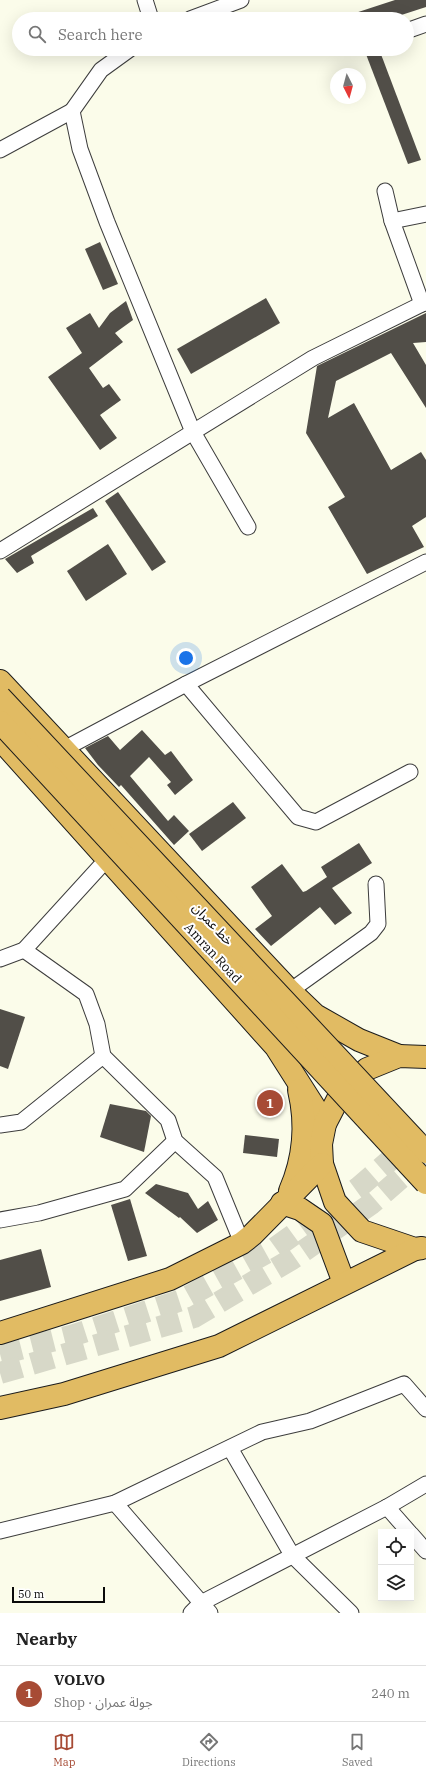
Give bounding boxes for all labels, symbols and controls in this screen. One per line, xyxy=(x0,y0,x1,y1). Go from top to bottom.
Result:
search box xyxy=(12,12,414,56)
icon: search xyxy=(26,23,48,45)
text: Search here xyxy=(58,25,143,44)
north arrow xyxy=(330,68,366,104)
your location xyxy=(176,648,196,668)
street label: خط عمران xyxy=(189,899,237,949)
street label: Amran Road xyxy=(181,919,245,987)
pin: 1 xyxy=(257,1088,283,1118)
map controls xyxy=(378,1529,414,1601)
button: locate xyxy=(378,1529,414,1565)
button: layers xyxy=(378,1565,414,1601)
scale bar xyxy=(12,1585,105,1604)
text: 50 m xyxy=(18,1587,44,1601)
text: Nearby xyxy=(16,1628,77,1650)
text: VOLVO xyxy=(54,1670,105,1689)
text: 1 xyxy=(25,1685,33,1702)
text: 240 m xyxy=(371,1685,410,1702)
text: Shop · جولة عمران xyxy=(54,1694,153,1711)
tab: Map xyxy=(53,1731,76,1769)
tab: Directions xyxy=(182,1731,236,1769)
tab: Saved xyxy=(342,1731,373,1769)

